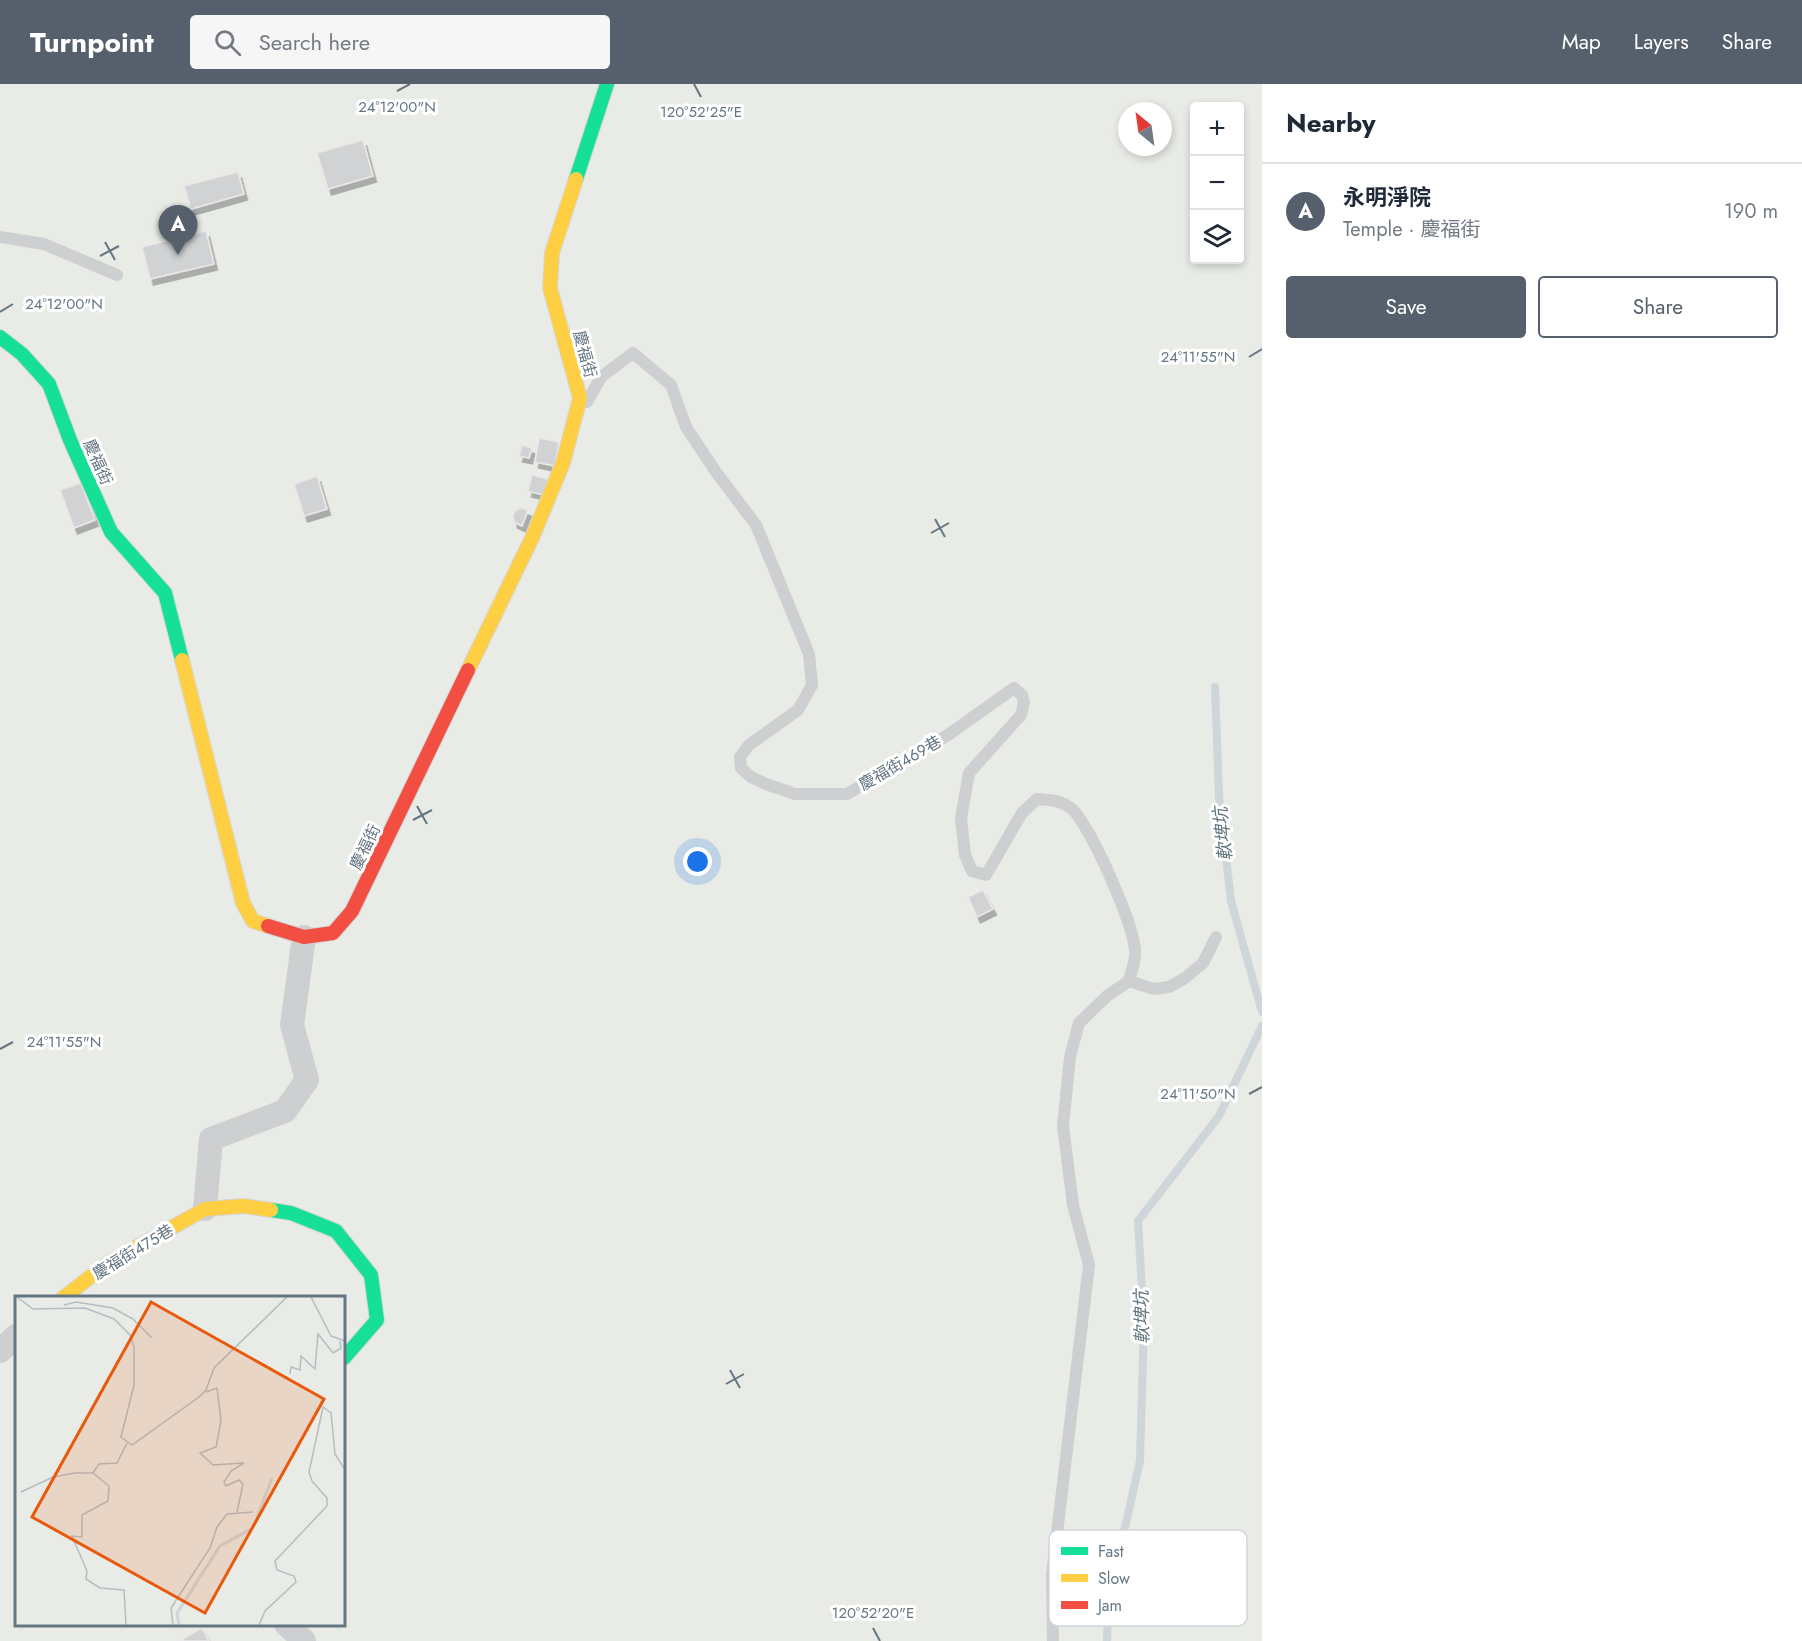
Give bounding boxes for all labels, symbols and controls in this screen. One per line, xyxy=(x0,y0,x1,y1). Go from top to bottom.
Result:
search box xyxy=(190,15,610,69)
text: Turnpoint xyxy=(30,22,154,63)
icon: search xyxy=(211,26,244,59)
text: Search here xyxy=(259,26,370,58)
text: Map xyxy=(1562,27,1601,57)
text: Layers xyxy=(1634,27,1689,57)
text: Share xyxy=(1722,27,1772,57)
text: 24°12'00"N xyxy=(358,96,436,118)
text: 120°52'25"E xyxy=(660,101,742,123)
north arrow xyxy=(1118,102,1172,156)
map controls xyxy=(1190,102,1244,264)
button: + xyxy=(1190,102,1244,156)
text: Nearby xyxy=(1286,104,1375,142)
button: − xyxy=(1190,156,1244,210)
text: 永明淨院 xyxy=(1343,181,1431,213)
text: A xyxy=(1298,197,1313,226)
text: 190 m xyxy=(1724,197,1778,226)
pin: A xyxy=(158,206,198,255)
button: layers xyxy=(1190,210,1244,264)
text: Temple · 慶福街 xyxy=(1343,215,1481,244)
button: Save xyxy=(1286,276,1526,338)
button: Share xyxy=(1538,276,1778,338)
text: 24°12'00"N xyxy=(25,293,103,315)
street label: 慶福街 xyxy=(568,328,602,380)
text: 24°11'55"N xyxy=(1161,346,1235,368)
street label: 慶福街 xyxy=(78,435,118,489)
street label: 慶福街469巷 xyxy=(855,730,945,796)
water label: 軟埤坑 xyxy=(1207,803,1239,862)
street label: 慶福街 xyxy=(344,820,386,874)
your location xyxy=(683,847,712,876)
text: 24°11'55"N xyxy=(27,1031,101,1053)
text: 24°11'50"N xyxy=(1160,1083,1236,1105)
street label: 慶福街475巷 xyxy=(88,1219,178,1285)
water label: 軟埤坑 xyxy=(1128,1287,1155,1344)
inset map xyxy=(15,1296,345,1626)
legend xyxy=(1049,1530,1247,1626)
text: Fast xyxy=(1098,1540,1124,1563)
text: Slow xyxy=(1098,1567,1130,1590)
text: Jam xyxy=(1096,1594,1122,1617)
text: 120°52'20"E xyxy=(832,1602,914,1624)

